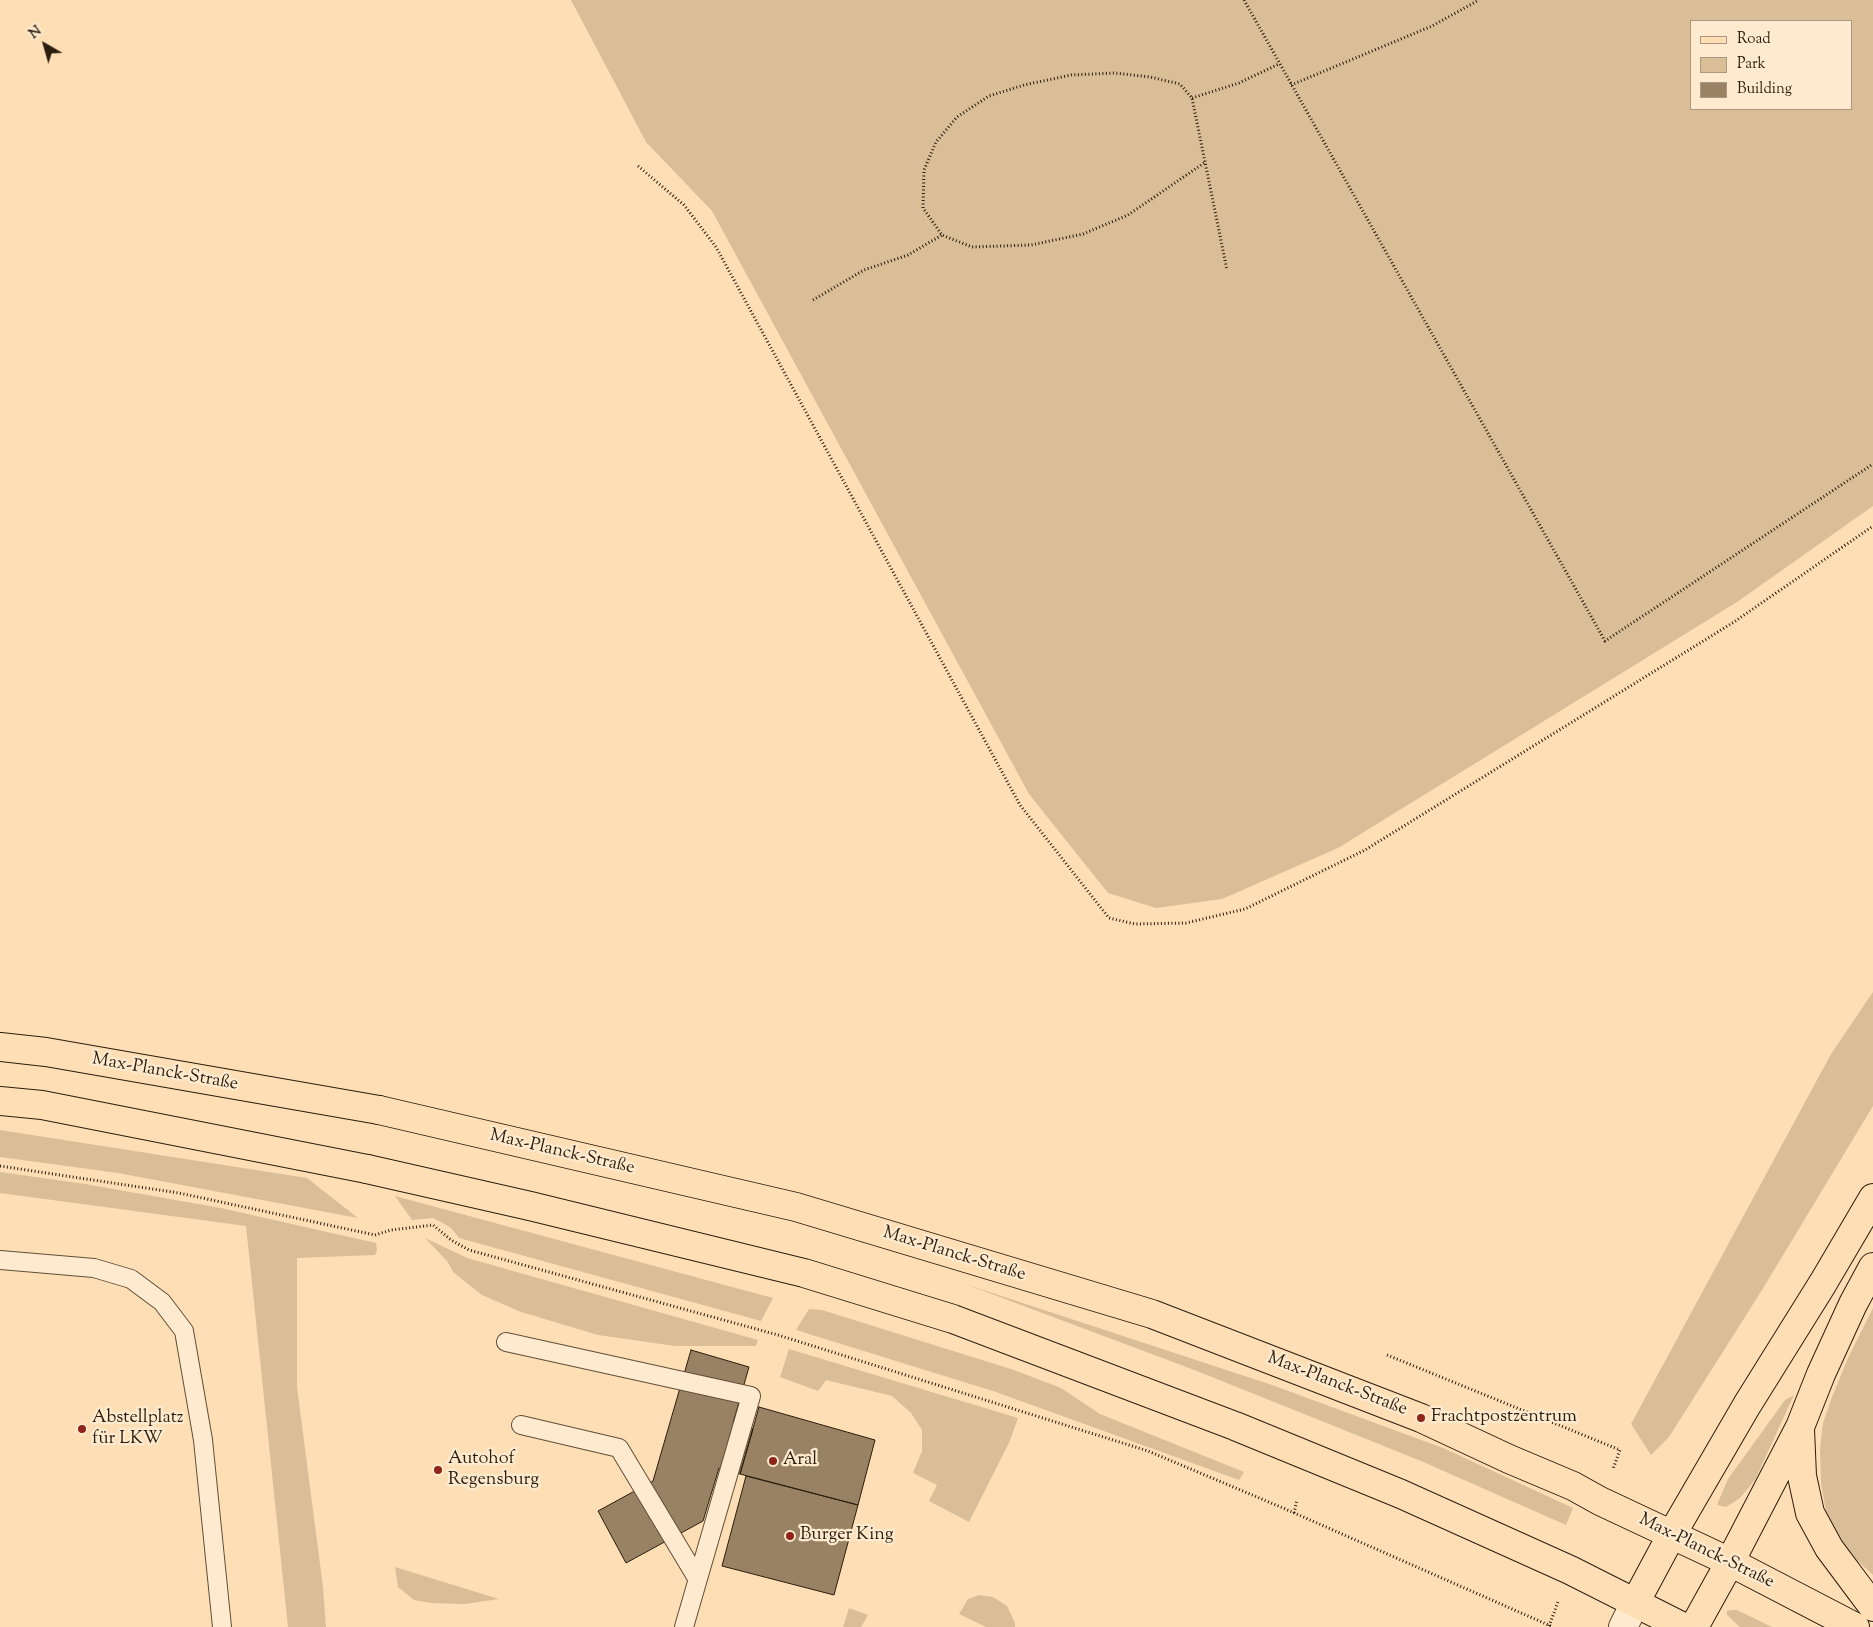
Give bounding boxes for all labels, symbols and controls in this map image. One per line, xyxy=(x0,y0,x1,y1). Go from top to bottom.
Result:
north arrow xyxy=(20,20,70,70)
legend xyxy=(1690,20,1853,110)
text: N xyxy=(25,22,46,45)
text: Road xyxy=(1737,29,1771,50)
text: Park xyxy=(1737,54,1766,75)
text: Building xyxy=(1737,79,1792,100)
street label: Max-Planck-Straße xyxy=(90,1050,240,1096)
street label: Max-Planck-Straße xyxy=(487,1126,637,1180)
street label: Max-Planck-Straße xyxy=(880,1223,1028,1287)
street label: Max-Planck-Straße xyxy=(1264,1348,1410,1422)
place label: Frachtpostzentrum xyxy=(1431,1407,1577,1429)
place label: Abstellplatz für LKW xyxy=(92,1408,184,1450)
marker: Frachtpostzentrum xyxy=(1415,1412,1427,1424)
marker: Abstellplatz für LKW xyxy=(76,1423,88,1435)
place label: Autohof Regensburg xyxy=(448,1449,539,1492)
place label: Aral xyxy=(783,1450,817,1472)
marker: Aral xyxy=(767,1455,779,1467)
marker: Autohof Regensburg xyxy=(432,1464,444,1476)
street label: Max-Planck-Straße xyxy=(1635,1510,1777,1594)
place label: Burger King xyxy=(800,1525,894,1547)
marker: Burger King xyxy=(784,1530,796,1542)

